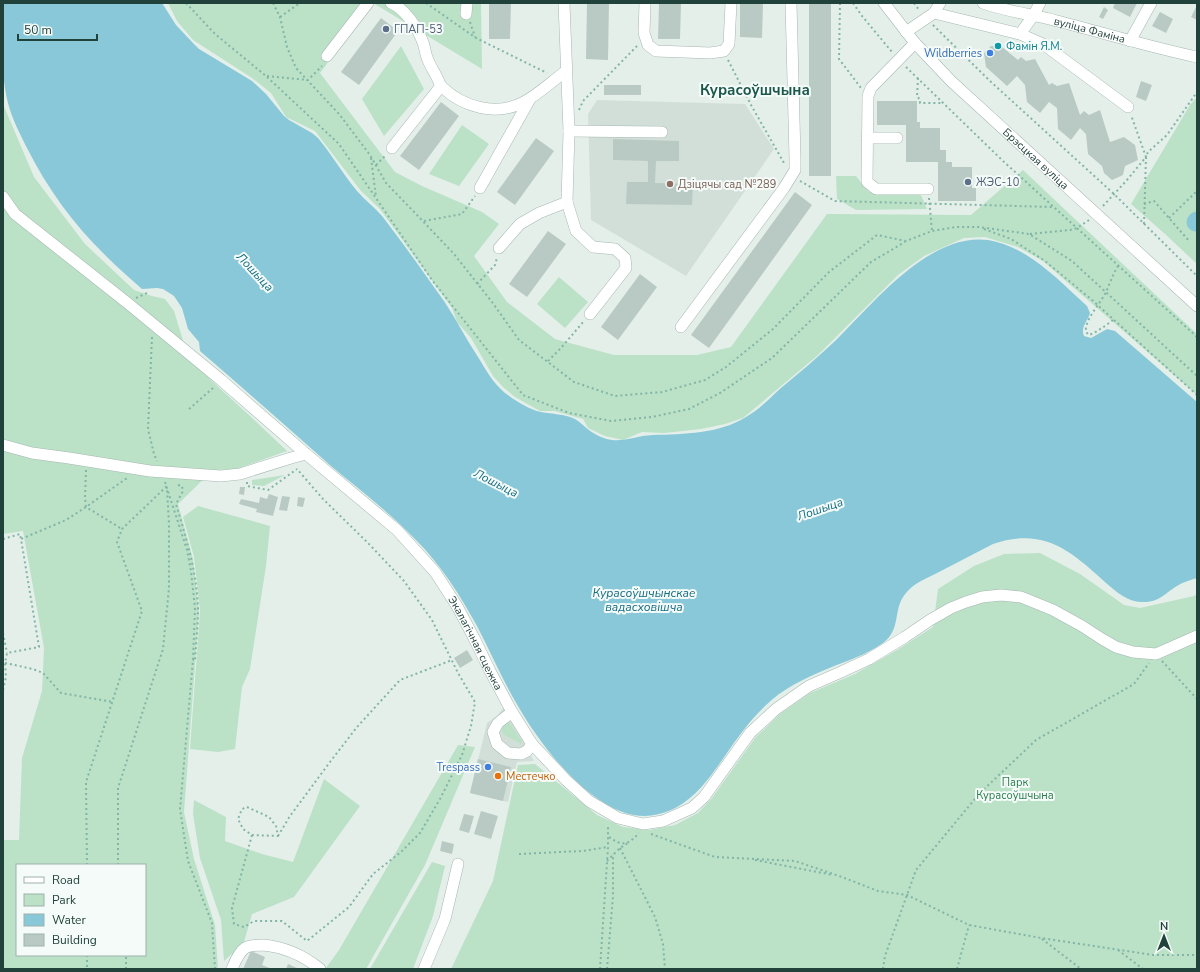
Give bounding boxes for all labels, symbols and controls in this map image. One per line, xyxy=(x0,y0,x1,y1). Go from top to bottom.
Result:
street label: вуліца Фаміна xyxy=(1052,14,1127,47)
scale bar xyxy=(18,16,97,42)
text: 50 m xyxy=(24,22,52,38)
place label: ГПАП-53 xyxy=(394,22,442,37)
marker: ГПАП-53 xyxy=(381,24,391,34)
place label: Фамін Я.М. xyxy=(1006,39,1062,54)
marker: Фамін Я.М. xyxy=(993,41,1003,51)
place label: Wildberries xyxy=(924,46,982,61)
marker: Wildberries xyxy=(985,48,995,58)
district label: Курасоўшчына xyxy=(700,80,810,100)
street label: Брэсцкая вуліца xyxy=(999,125,1072,193)
place label: ЖЭС-10 xyxy=(976,175,1020,190)
place label: Дзіцячы сад №289 xyxy=(678,177,776,192)
marker: ЖЭС-10 xyxy=(963,177,973,187)
marker: Дзіцячы сад №289 xyxy=(665,179,675,189)
water label: Лошыца xyxy=(232,248,277,295)
water label: Лошыца xyxy=(470,465,521,501)
water label: Лошыца xyxy=(794,494,845,525)
water label: Курасоўшчынскае вадасховішча xyxy=(593,585,696,615)
street label: Экалагічная сцежка xyxy=(444,593,506,693)
place label: Trespass xyxy=(436,760,480,775)
marker: Trespass xyxy=(483,762,493,772)
place label: Местечко xyxy=(506,769,555,784)
marker: Местечко xyxy=(493,771,503,781)
park label: Парк Курасоўшчына xyxy=(976,775,1054,803)
legend xyxy=(16,864,146,956)
text: Road xyxy=(52,872,80,888)
text: Park xyxy=(52,892,77,908)
text: Water xyxy=(52,912,86,928)
north arrow xyxy=(1144,916,1184,956)
text: N xyxy=(1160,919,1168,934)
text: Building xyxy=(52,932,97,948)

